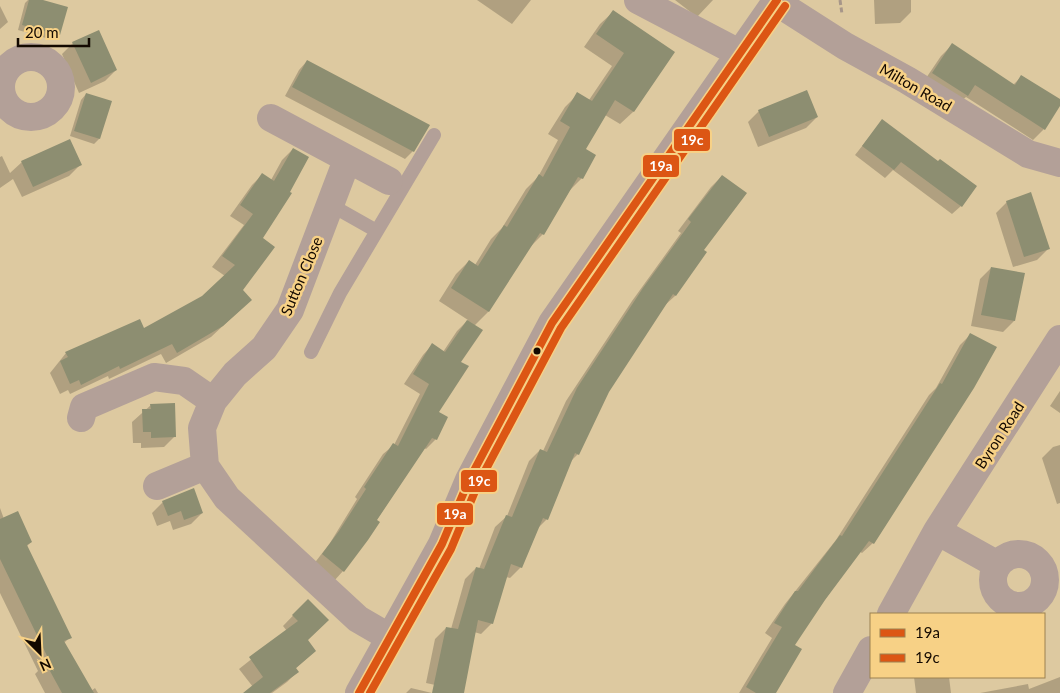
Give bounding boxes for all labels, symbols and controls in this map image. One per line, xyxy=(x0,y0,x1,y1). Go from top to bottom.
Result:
scale bar xyxy=(18,15,89,47)
text: 20 m xyxy=(25,23,59,41)
street label: Milton Road xyxy=(877,59,955,115)
line badge: 19c xyxy=(673,128,711,152)
text: 19c xyxy=(681,131,704,148)
line badge: 19a xyxy=(642,154,680,178)
text: 19a xyxy=(649,157,673,174)
street label: Sutton Close xyxy=(276,234,326,318)
unlabelled marker xyxy=(532,346,542,356)
street label: Byron Road xyxy=(971,398,1027,472)
line badge: 19c xyxy=(460,469,498,493)
text: 19c xyxy=(468,472,491,489)
line badge: 19a xyxy=(436,502,474,526)
text: 19a xyxy=(443,505,467,522)
legend xyxy=(870,613,1045,678)
text: 19a xyxy=(915,623,940,641)
north arrow xyxy=(15,628,65,678)
text: 19c xyxy=(915,648,940,666)
text: N xyxy=(37,655,54,675)

